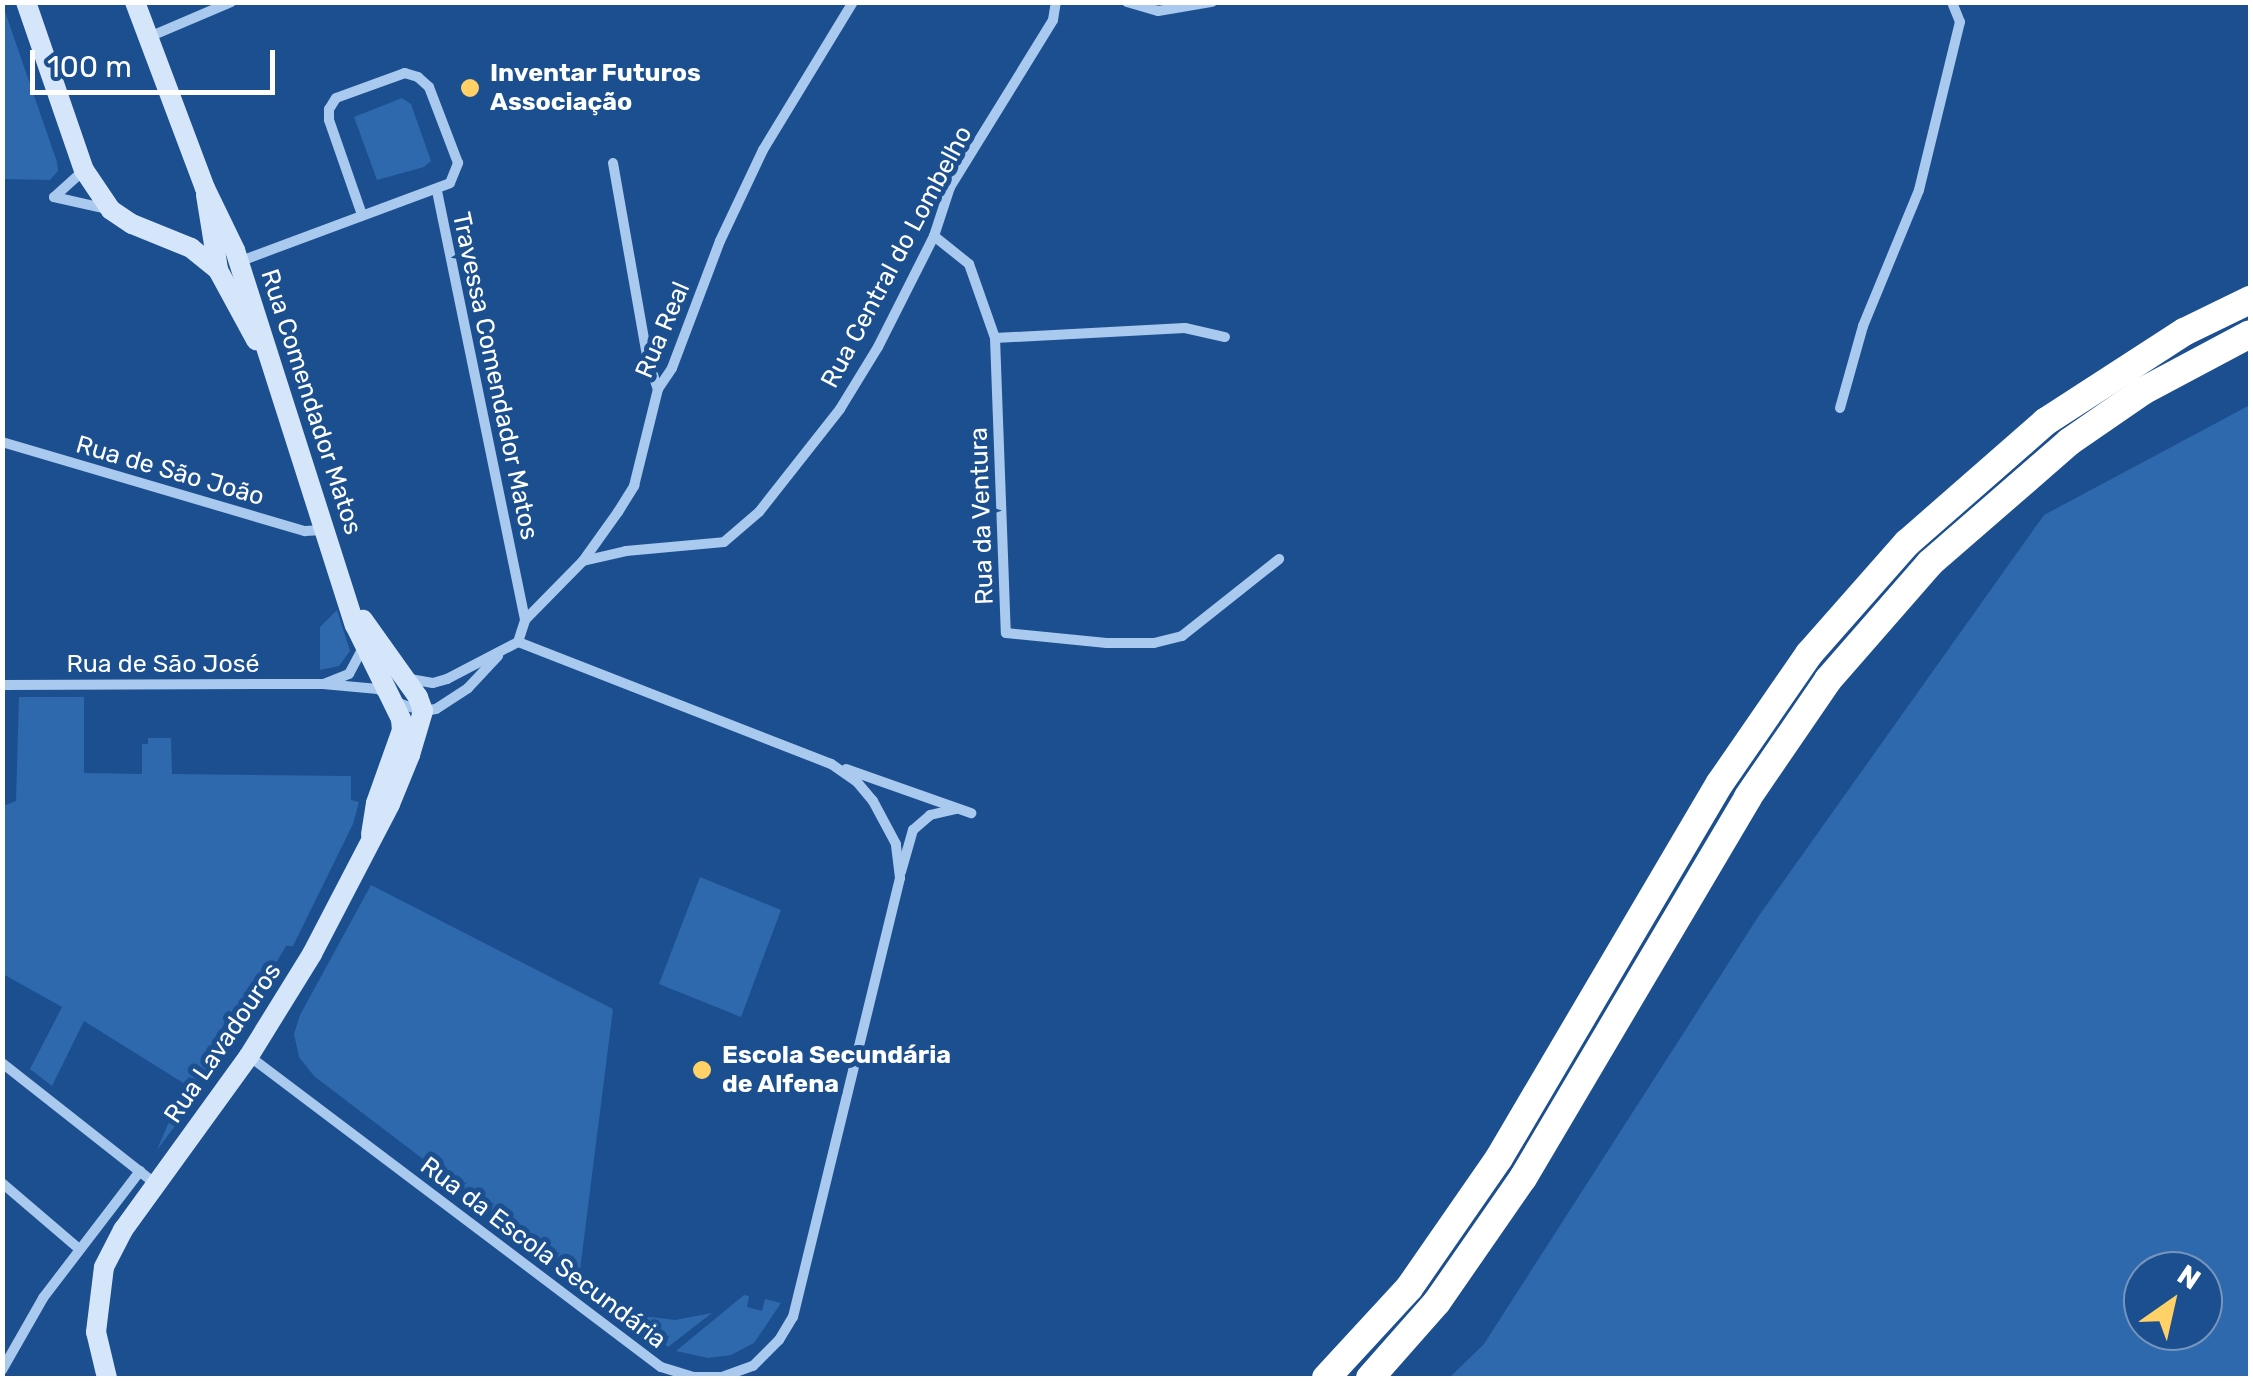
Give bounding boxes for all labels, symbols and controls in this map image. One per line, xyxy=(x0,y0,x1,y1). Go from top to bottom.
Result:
scale bar xyxy=(35,30,280,92)
text: 100 m xyxy=(47,49,132,85)
place label: Inventar Futuros Associação xyxy=(490,59,701,118)
marker: Inventar Futuros Associação xyxy=(459,77,481,99)
street label: Rua Central do Lombelho xyxy=(815,121,979,393)
street label: Travessa Comendador Matos xyxy=(446,209,544,543)
street label: Rua Comendador Matos xyxy=(254,265,368,539)
street label: Rua Real xyxy=(629,277,697,383)
street label: Rua da Ventura xyxy=(964,426,1000,606)
street label: Rua de São João xyxy=(72,430,268,512)
street label: Rua de São José xyxy=(66,649,260,679)
street label: Rua Lavadouros xyxy=(158,957,288,1129)
place label: Escola Secundária de Alfena xyxy=(722,1041,951,1100)
marker: Escola Secundária de Alfena xyxy=(691,1059,713,1081)
street label: Rua da Escola Secundária xyxy=(414,1151,672,1355)
north arrow xyxy=(2123,1251,2223,1351)
text: N xyxy=(2171,1258,2207,1297)

